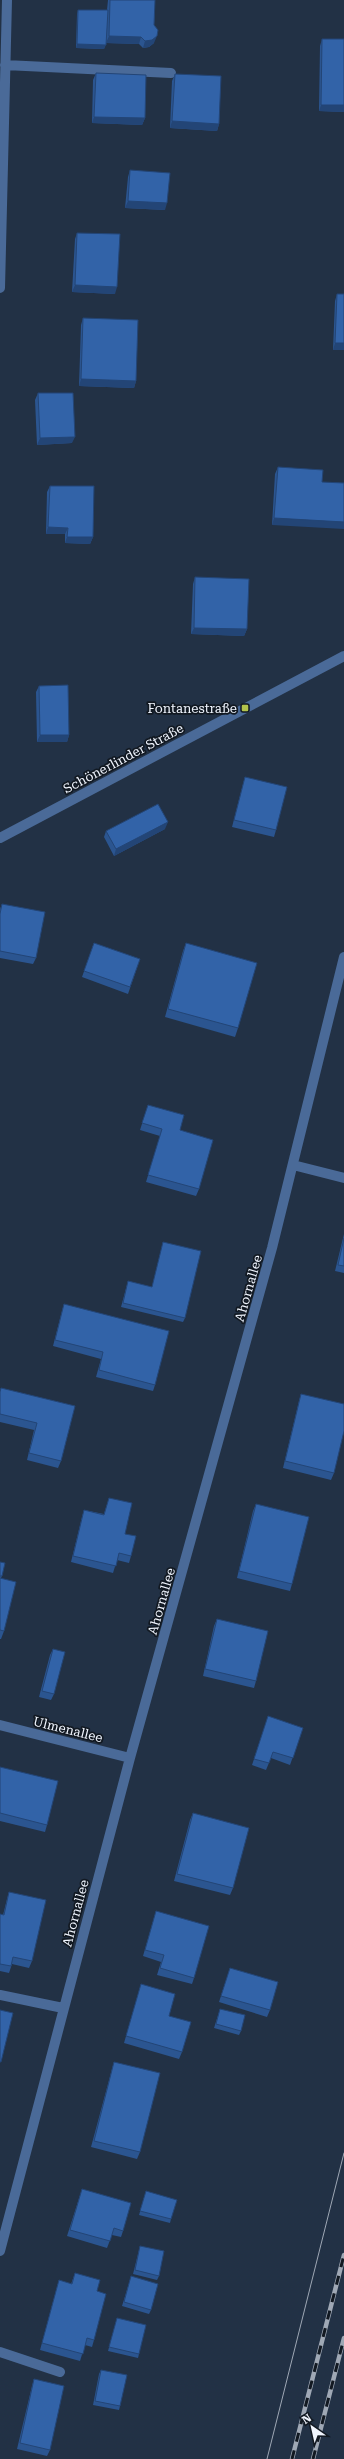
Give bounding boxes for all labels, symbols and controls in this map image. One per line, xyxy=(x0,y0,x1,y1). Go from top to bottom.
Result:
place label: Fontanestraße xyxy=(148,701,237,716)
marker: Fontanestraße xyxy=(240,703,250,713)
street label: Schönerlinder Straße xyxy=(61,720,186,796)
street label: Ahornallee xyxy=(232,1253,265,1323)
street label: Ahornallee xyxy=(145,1566,178,1636)
street label: Ulmenallee xyxy=(31,1714,104,1745)
street label: Ahornallee xyxy=(59,1878,92,1948)
north arrow xyxy=(292,2407,332,2447)
text: N xyxy=(300,2411,314,2427)

